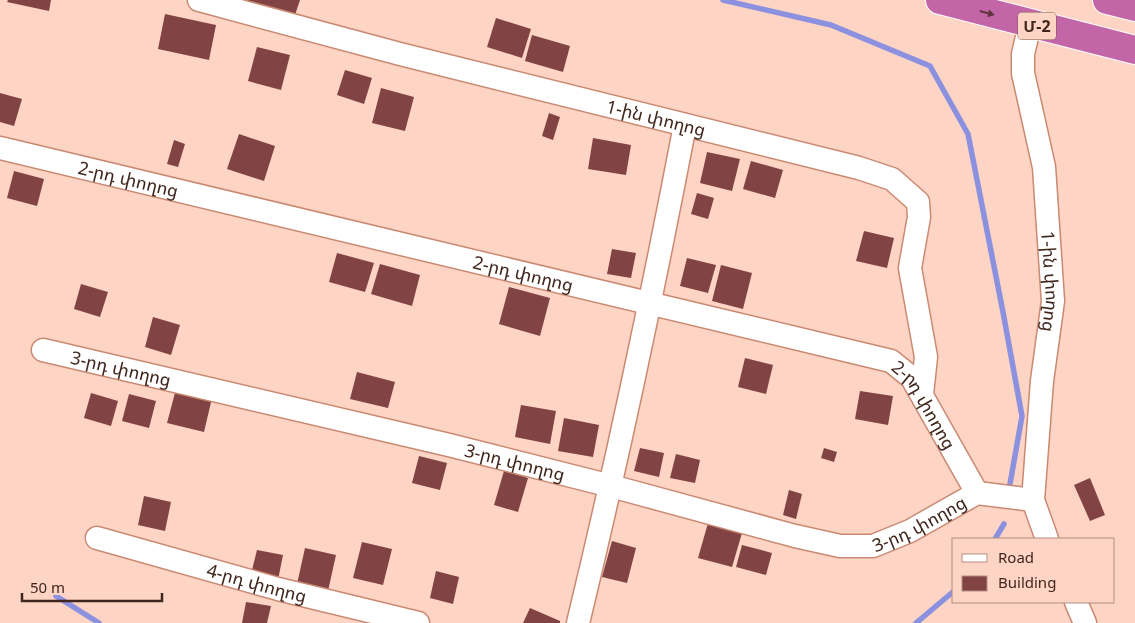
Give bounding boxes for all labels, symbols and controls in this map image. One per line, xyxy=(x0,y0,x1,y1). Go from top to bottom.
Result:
one-way arrow xyxy=(980,9,995,17)
road number: Մ-2 xyxy=(1018,12,1056,40)
street label: 1-ին փողոց xyxy=(604,94,708,142)
street label: 2-րդ փողոց xyxy=(76,155,181,202)
street label: 1-ին փողոց xyxy=(1036,230,1065,334)
street label: 2-րդ փողոց xyxy=(471,250,576,297)
street label: 3-րդ փողոց xyxy=(68,345,174,392)
street label: 2-րդ փողոց xyxy=(887,355,962,454)
street label: 3-րդ փողոց xyxy=(462,437,568,486)
street label: 3-րդ փողոց xyxy=(868,490,970,557)
legend xyxy=(952,538,1115,603)
text: Road xyxy=(998,547,1034,567)
street label: 4-րդ փողոց xyxy=(204,558,309,608)
scale bar xyxy=(22,570,162,602)
text: Building xyxy=(998,572,1056,592)
text: 50 m xyxy=(30,577,65,597)

